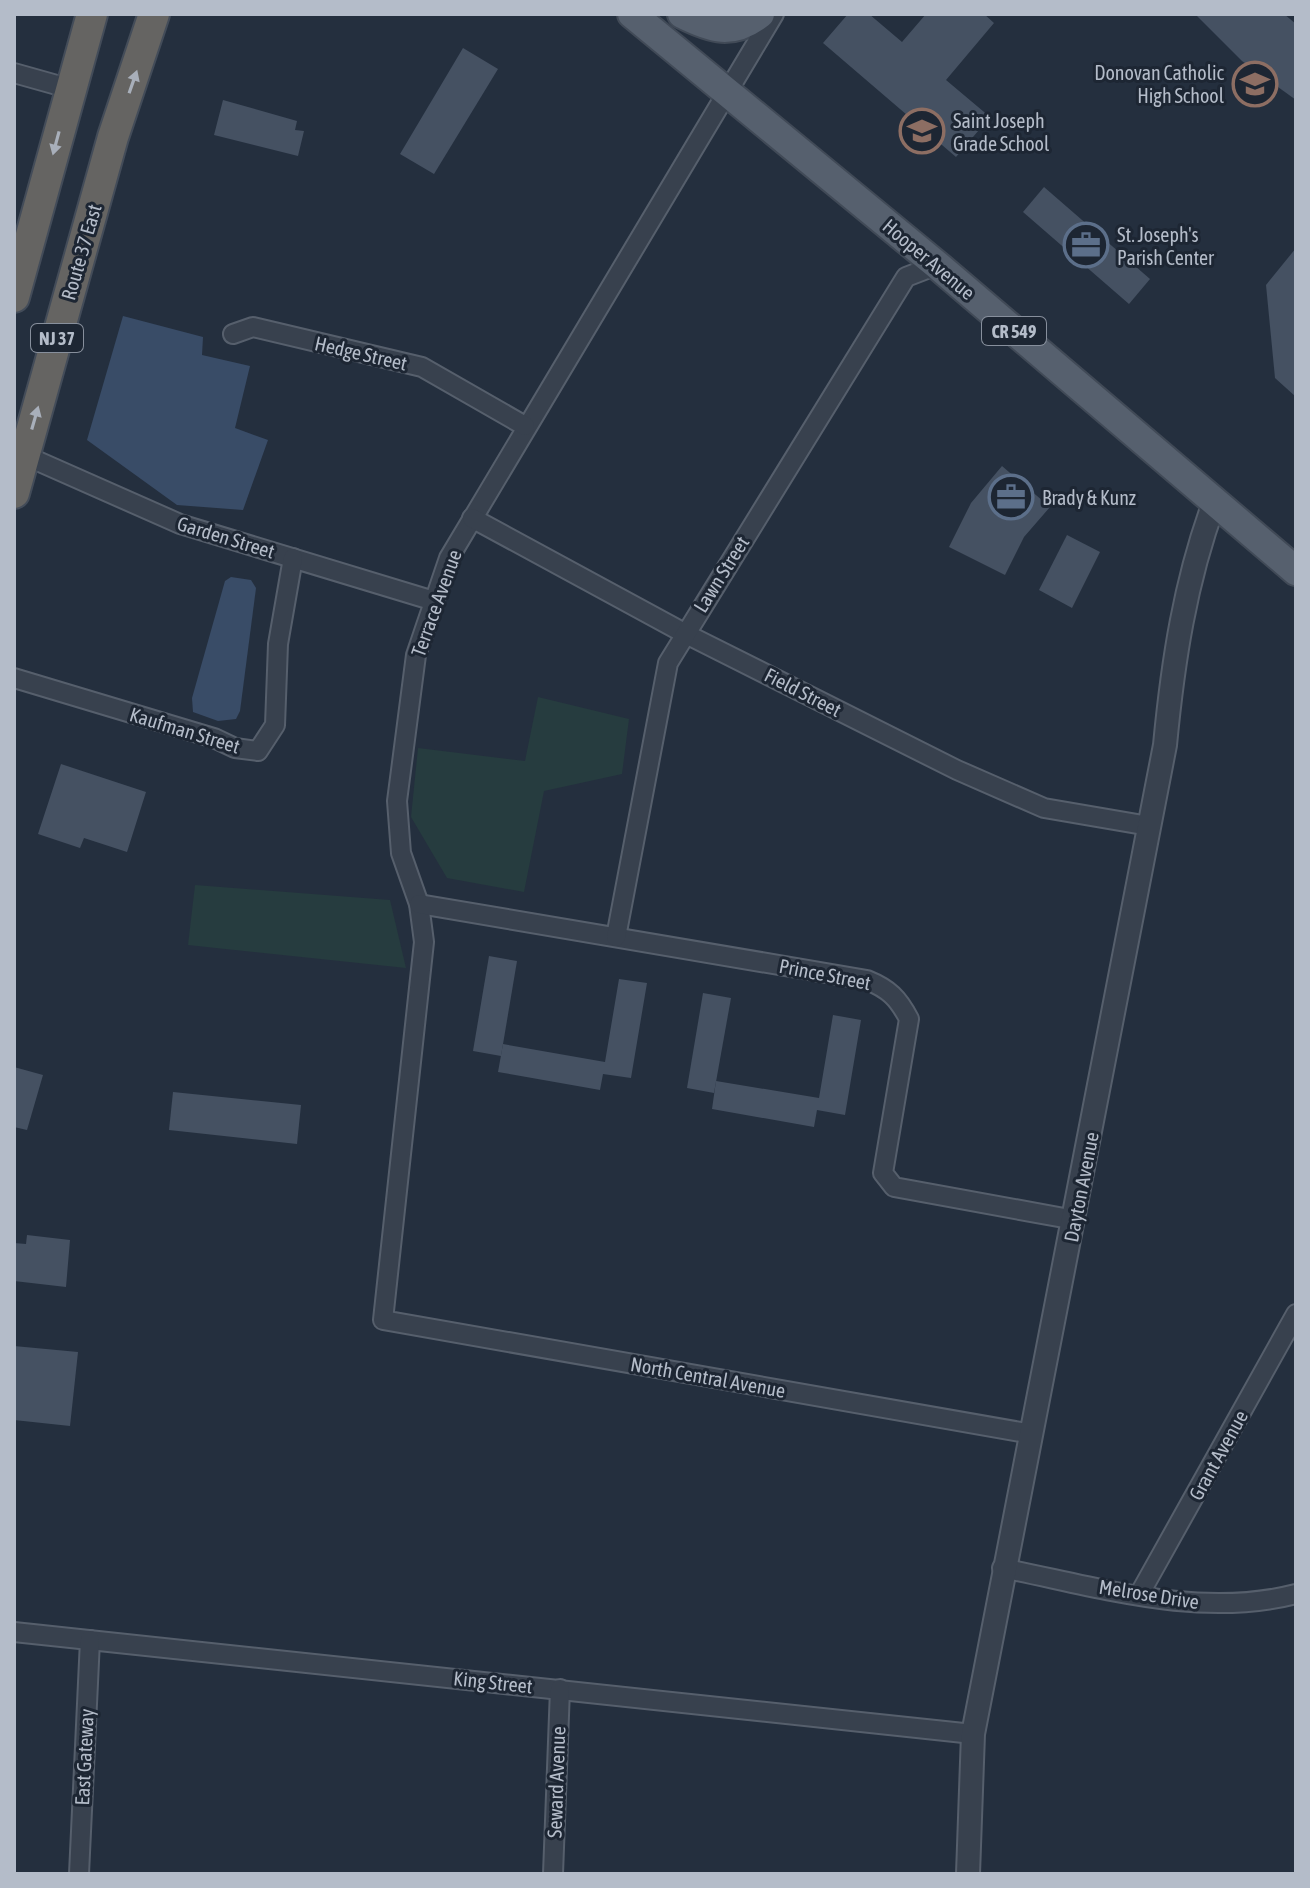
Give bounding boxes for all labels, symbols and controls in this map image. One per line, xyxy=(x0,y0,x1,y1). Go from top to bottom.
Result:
school or university icon: Donovan Catholic High School xyxy=(1231,60,1279,108)
place label: Donovan Catholic High School xyxy=(1094,61,1225,107)
one-way arrow xyxy=(127,70,139,94)
school or university icon: Saint Joseph Grade School xyxy=(898,107,946,155)
place label: Saint Joseph Grade School xyxy=(953,109,1050,155)
one-way arrow xyxy=(49,130,61,155)
street label: Route 37 East xyxy=(56,201,106,303)
street label: Hooper Avenue xyxy=(878,214,980,304)
office icon: St. Joseph's Parish Center xyxy=(1062,221,1110,269)
place label: St. Joseph's Parish Center xyxy=(1117,223,1215,269)
road number: CR 549 xyxy=(982,317,1046,345)
road number: NJ 37 xyxy=(31,324,83,352)
street label: Hedge Street xyxy=(313,331,410,375)
one-way arrow xyxy=(29,405,42,429)
office icon: Brady & Kunz xyxy=(987,473,1035,521)
place label: Brady & Kunz xyxy=(1042,486,1136,509)
street label: Garden Street xyxy=(174,511,278,563)
street label: Lawn Street xyxy=(689,532,753,616)
street label: Terrace Avenue xyxy=(406,546,466,660)
street label: Field Street xyxy=(761,663,845,721)
street label: Kaufman Street xyxy=(127,702,243,758)
street label: Prince Street xyxy=(777,954,873,994)
street label: Dayton Avenue xyxy=(1059,1130,1103,1244)
street label: North Central Avenue xyxy=(629,1352,787,1402)
street label: Grant Avenue xyxy=(1184,1406,1252,1504)
street label: Melrose Drive xyxy=(1097,1575,1201,1613)
street label: King Street xyxy=(452,1666,534,1698)
street label: East Gateway xyxy=(70,1708,98,1806)
street label: Seward Avenue xyxy=(543,1726,569,1838)

